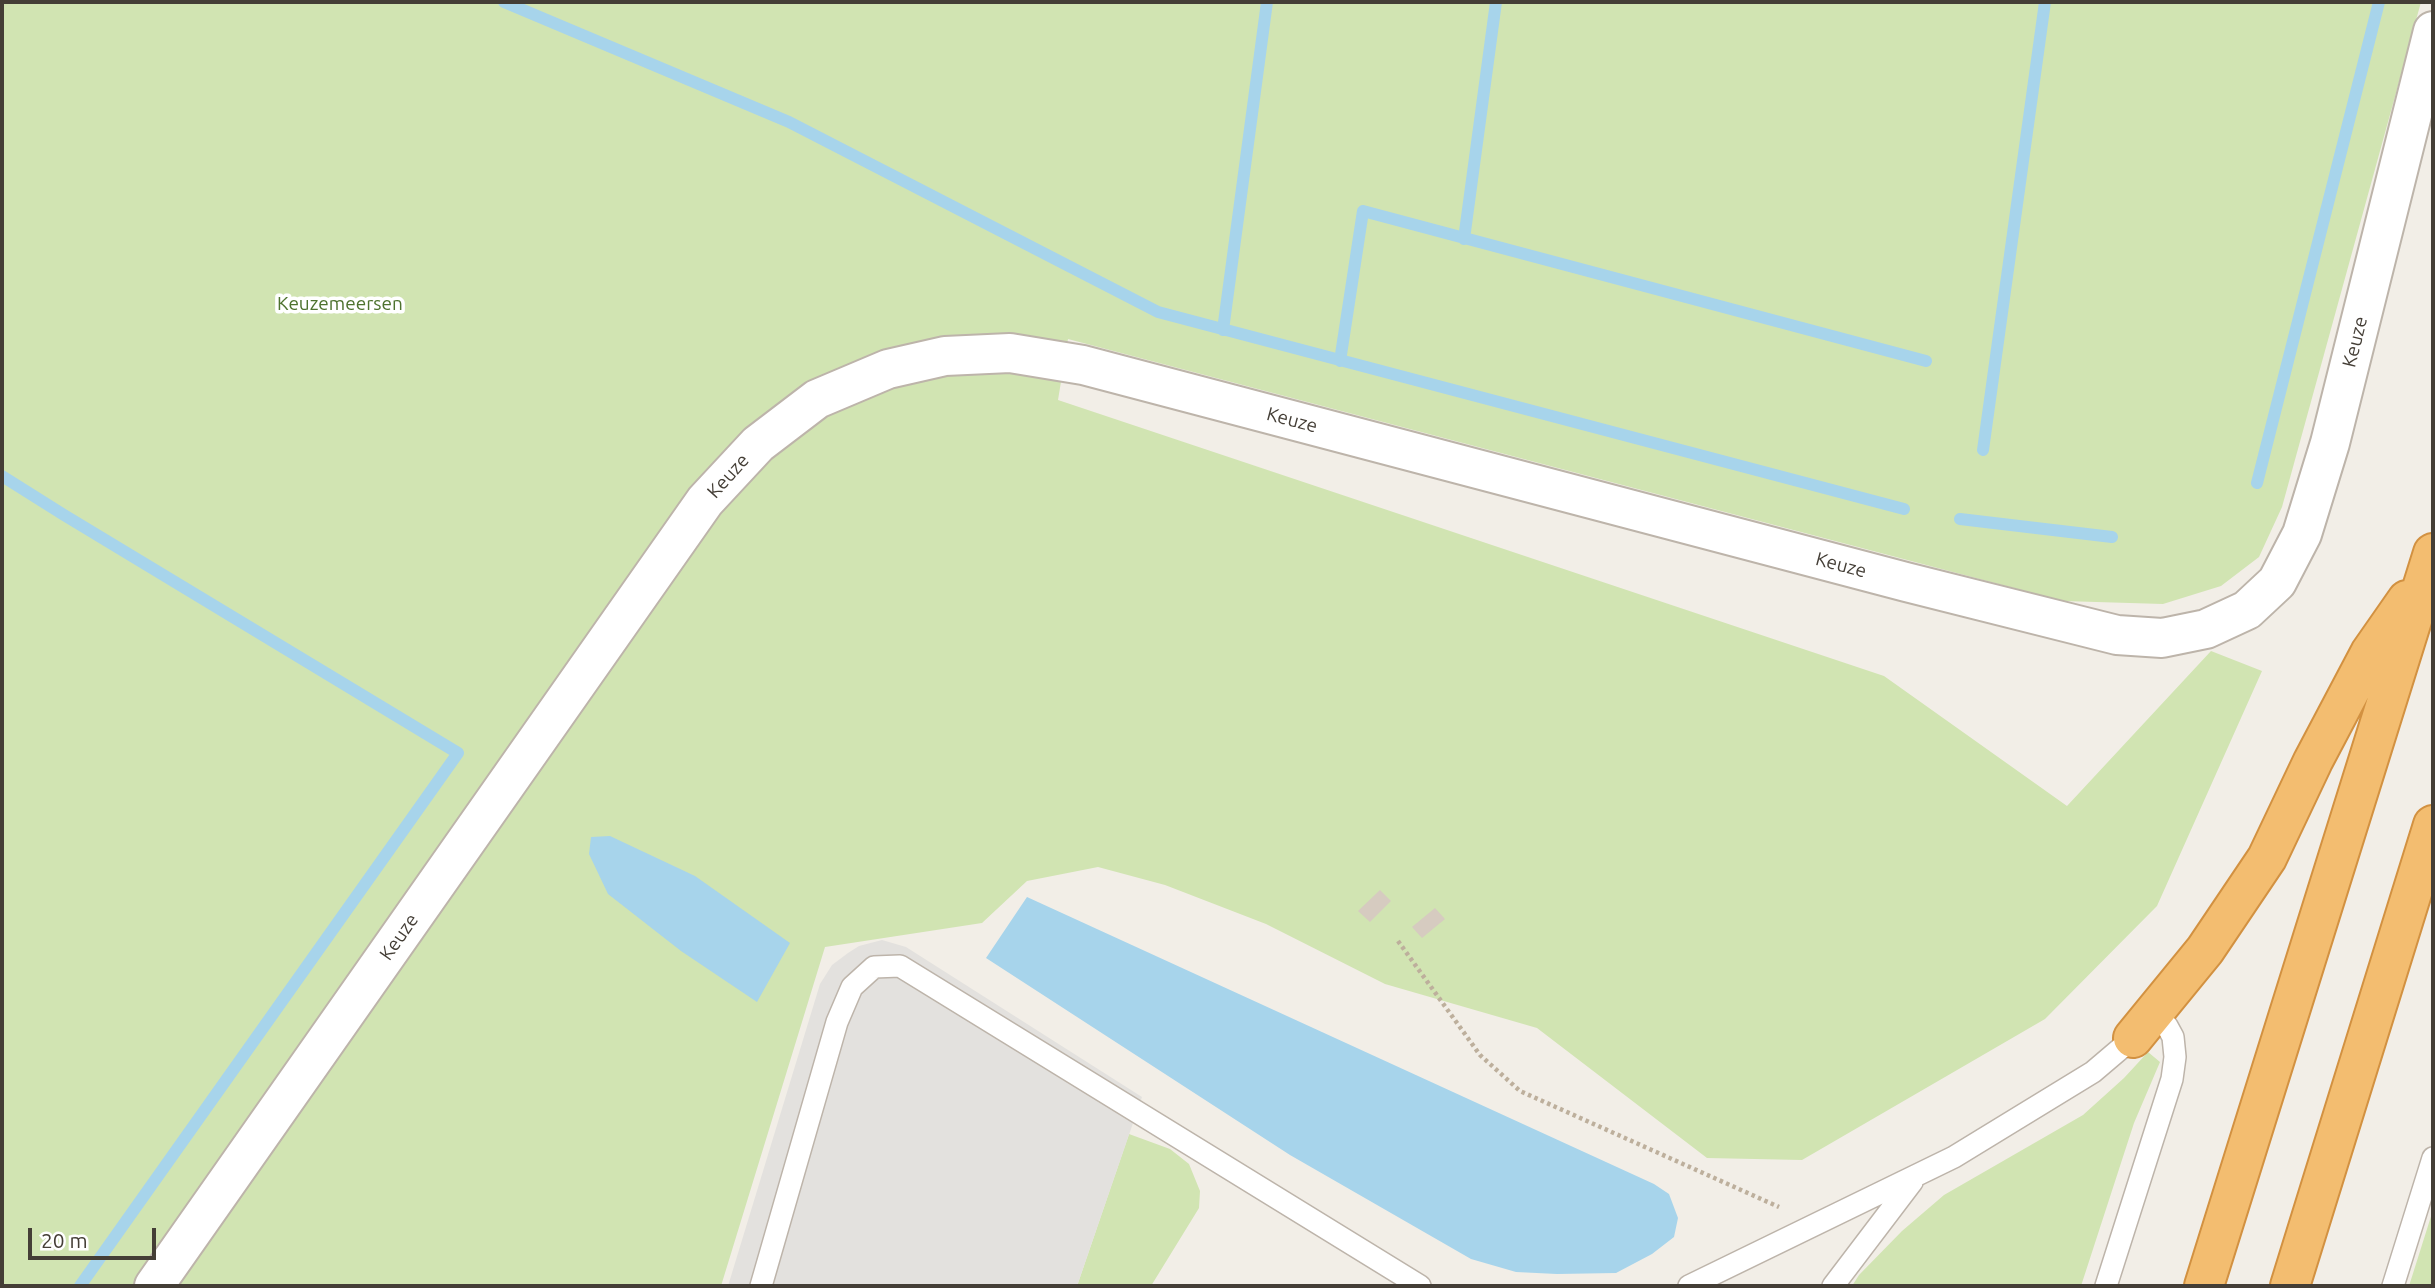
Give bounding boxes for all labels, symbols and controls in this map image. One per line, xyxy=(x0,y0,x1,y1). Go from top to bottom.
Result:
park label: Keuzemeersen xyxy=(277,293,403,315)
street label: Keuze xyxy=(2338,314,2372,370)
street label: Keuze xyxy=(1264,402,1320,438)
street label: Keuze xyxy=(702,449,754,503)
street label: Keuze xyxy=(1813,547,1869,583)
street label: Keuze xyxy=(375,909,423,965)
scale bar xyxy=(32,1214,159,1258)
text: 20 m xyxy=(41,1228,88,1252)

